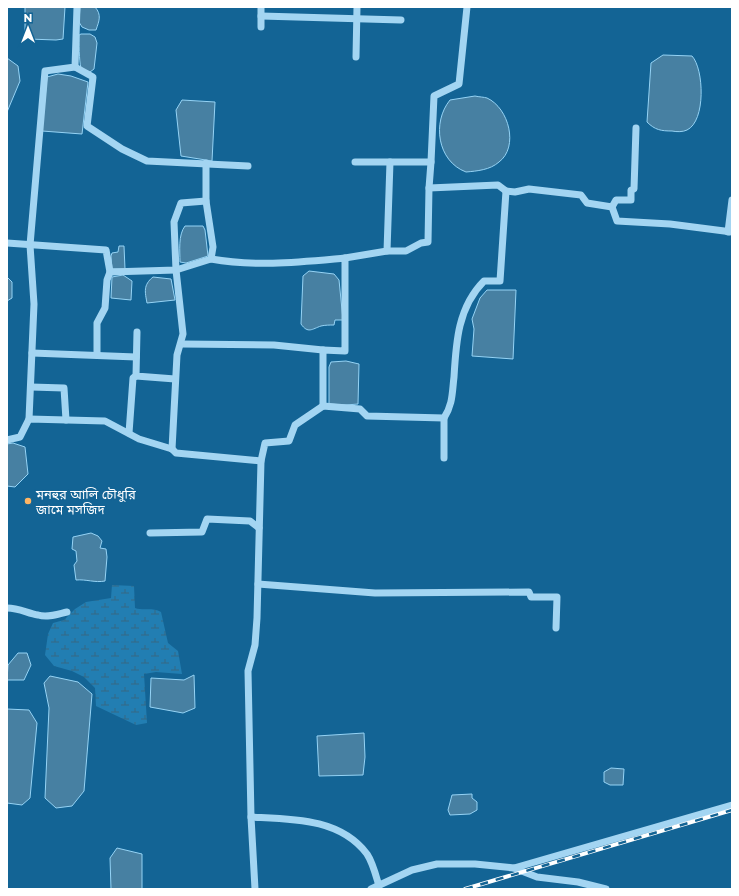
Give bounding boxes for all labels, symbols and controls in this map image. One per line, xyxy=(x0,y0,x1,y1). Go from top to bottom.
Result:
north arrow xyxy=(8,8,48,48)
text: N xyxy=(24,11,32,25)
place label: মনহুর আলি চৌধুরি জামে মসজিদ xyxy=(35,486,136,517)
marker: মনহুর আলি চৌধুরি জামে মসজিদ xyxy=(23,496,33,506)

